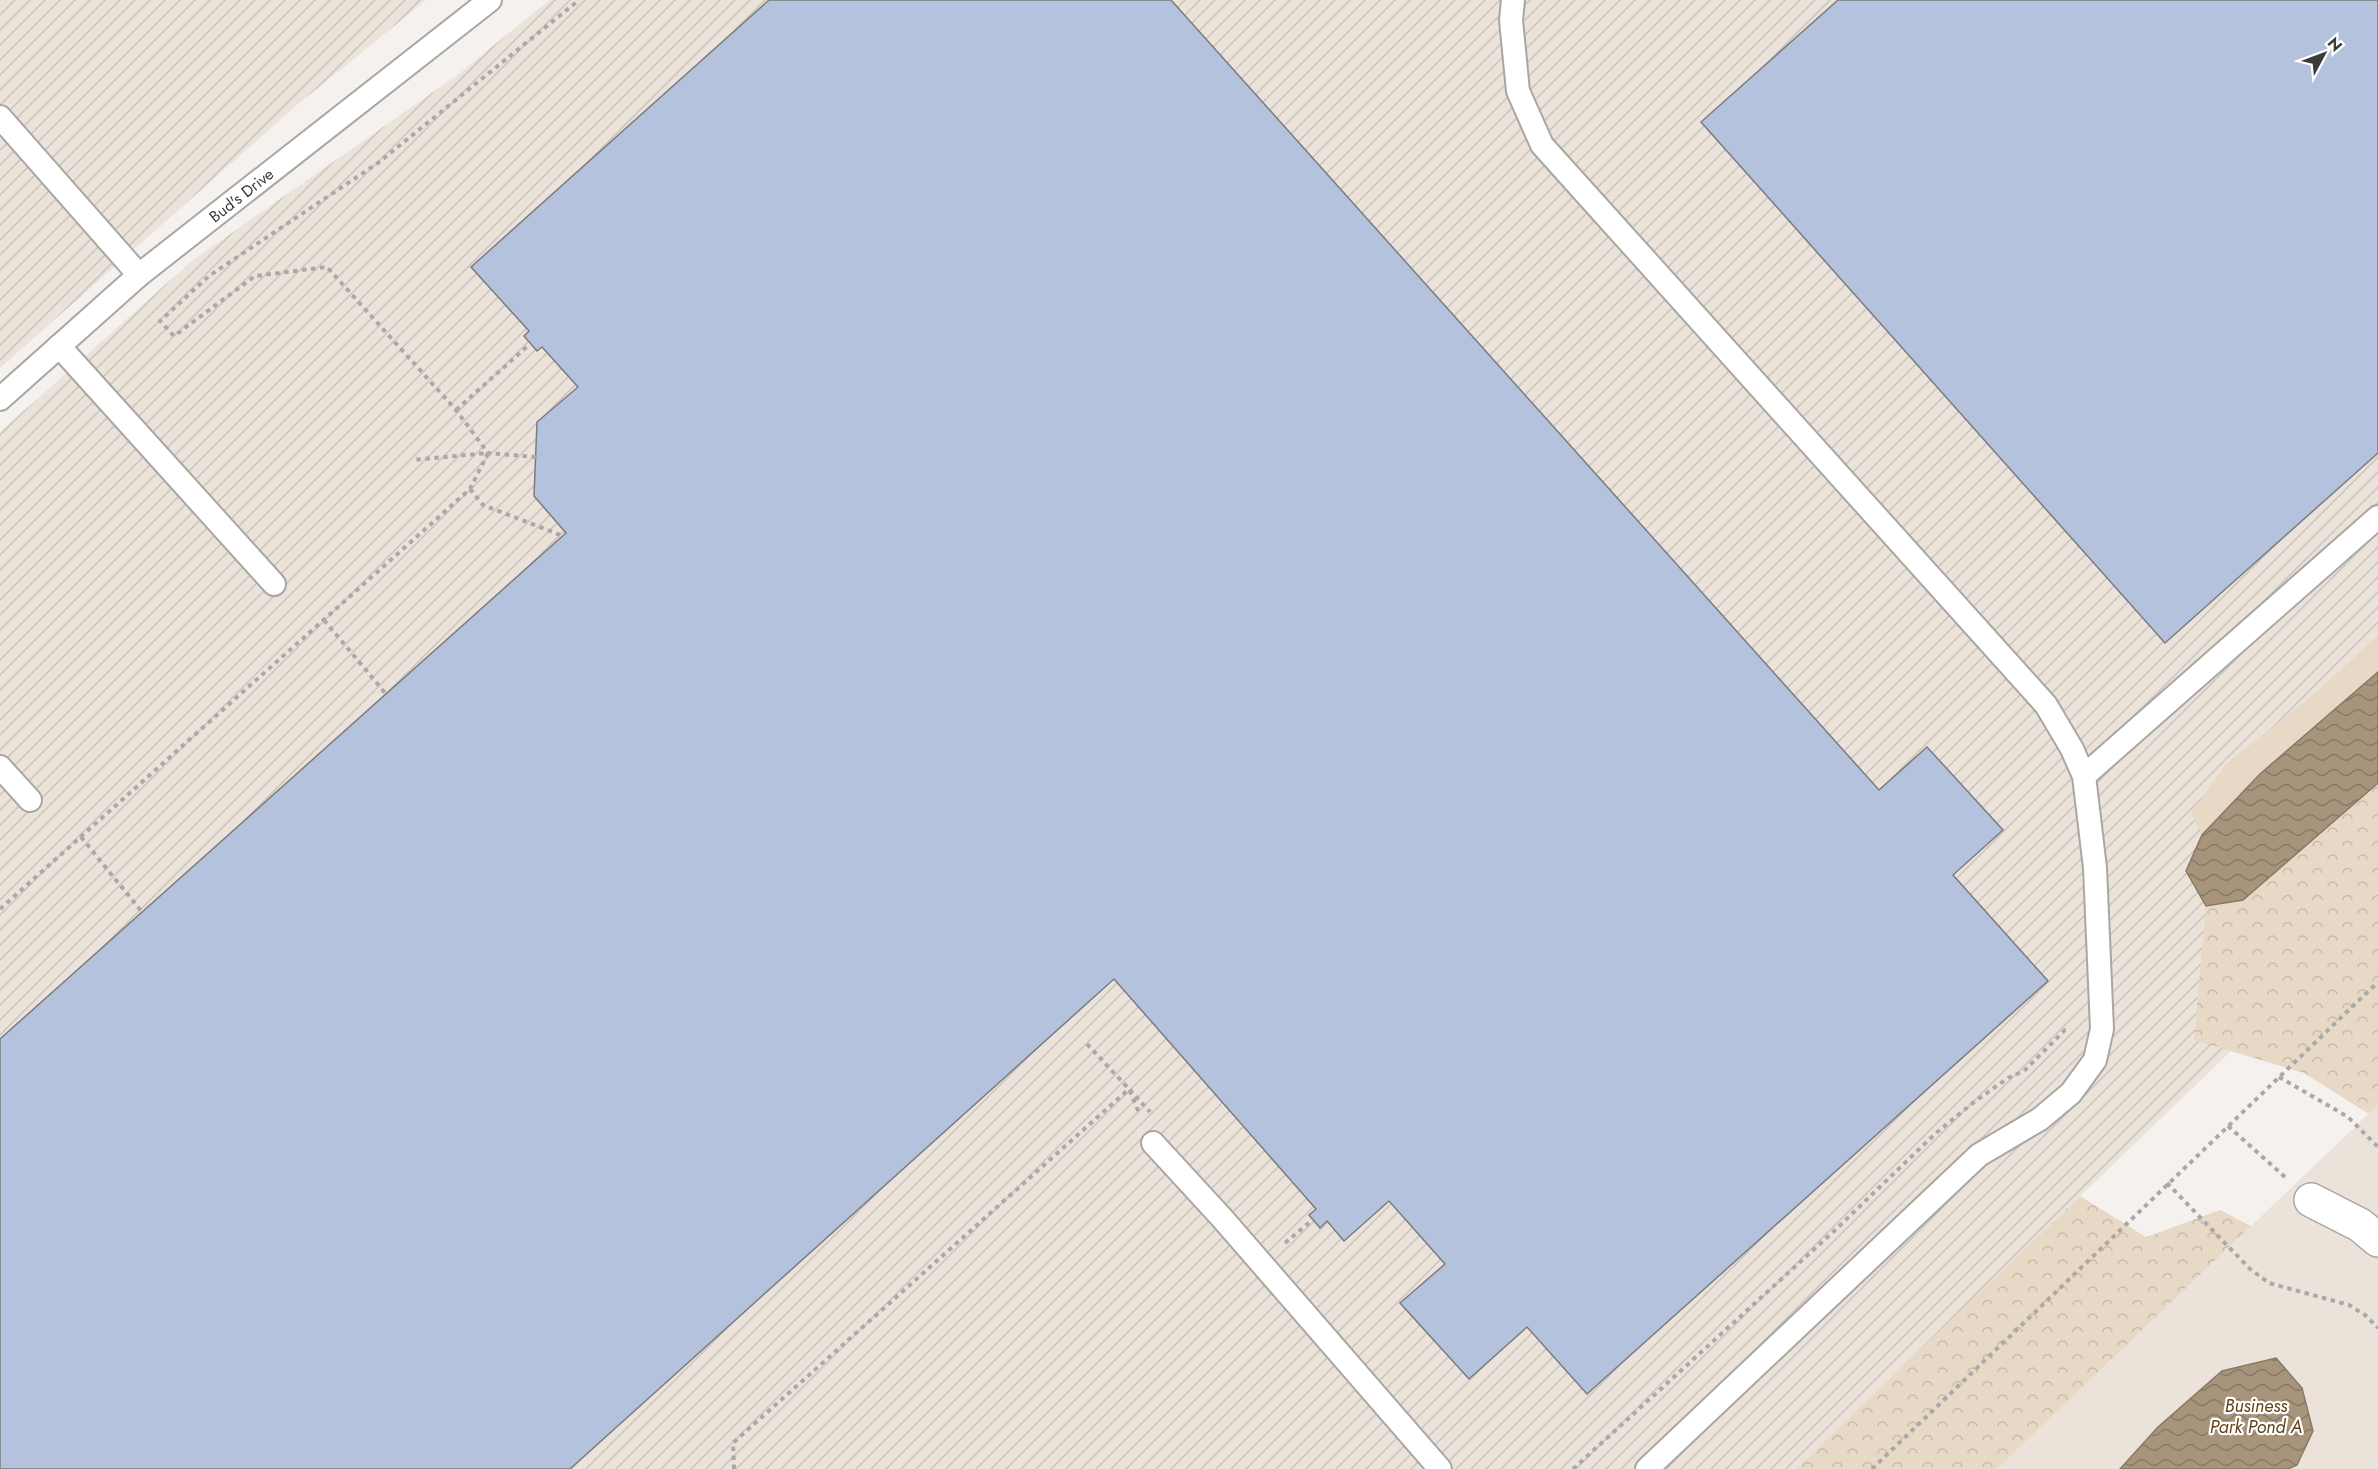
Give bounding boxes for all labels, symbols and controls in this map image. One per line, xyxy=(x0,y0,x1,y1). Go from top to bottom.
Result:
north arrow xyxy=(2294,24,2354,84)
text: N xyxy=(2322,32,2348,57)
street label: Bud's Drive xyxy=(204,163,279,228)
water label: Business Park Pond A xyxy=(2210,1393,2302,1440)

